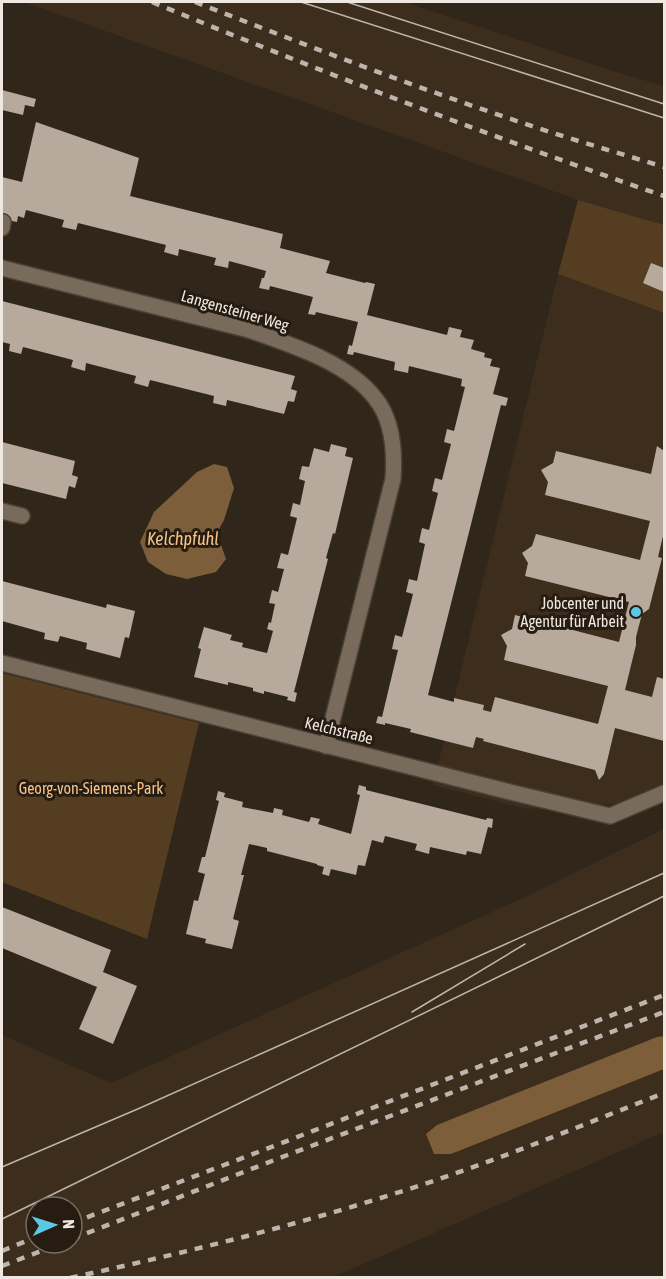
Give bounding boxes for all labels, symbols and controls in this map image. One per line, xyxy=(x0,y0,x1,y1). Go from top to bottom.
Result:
street label: Langensteiner Weg xyxy=(179,286,291,335)
water label: Kelchpfuhl xyxy=(147,528,219,549)
place label: Jobcenter und Agentur für Arbeit xyxy=(521,594,624,631)
marker: Jobcenter und Agentur für Arbeit xyxy=(629,605,643,619)
street label: Kelchstraße xyxy=(303,713,375,747)
park label: Georg-von-Siemens-Park xyxy=(19,779,163,798)
north arrow xyxy=(24,1195,84,1255)
text: N xyxy=(60,1219,78,1229)

